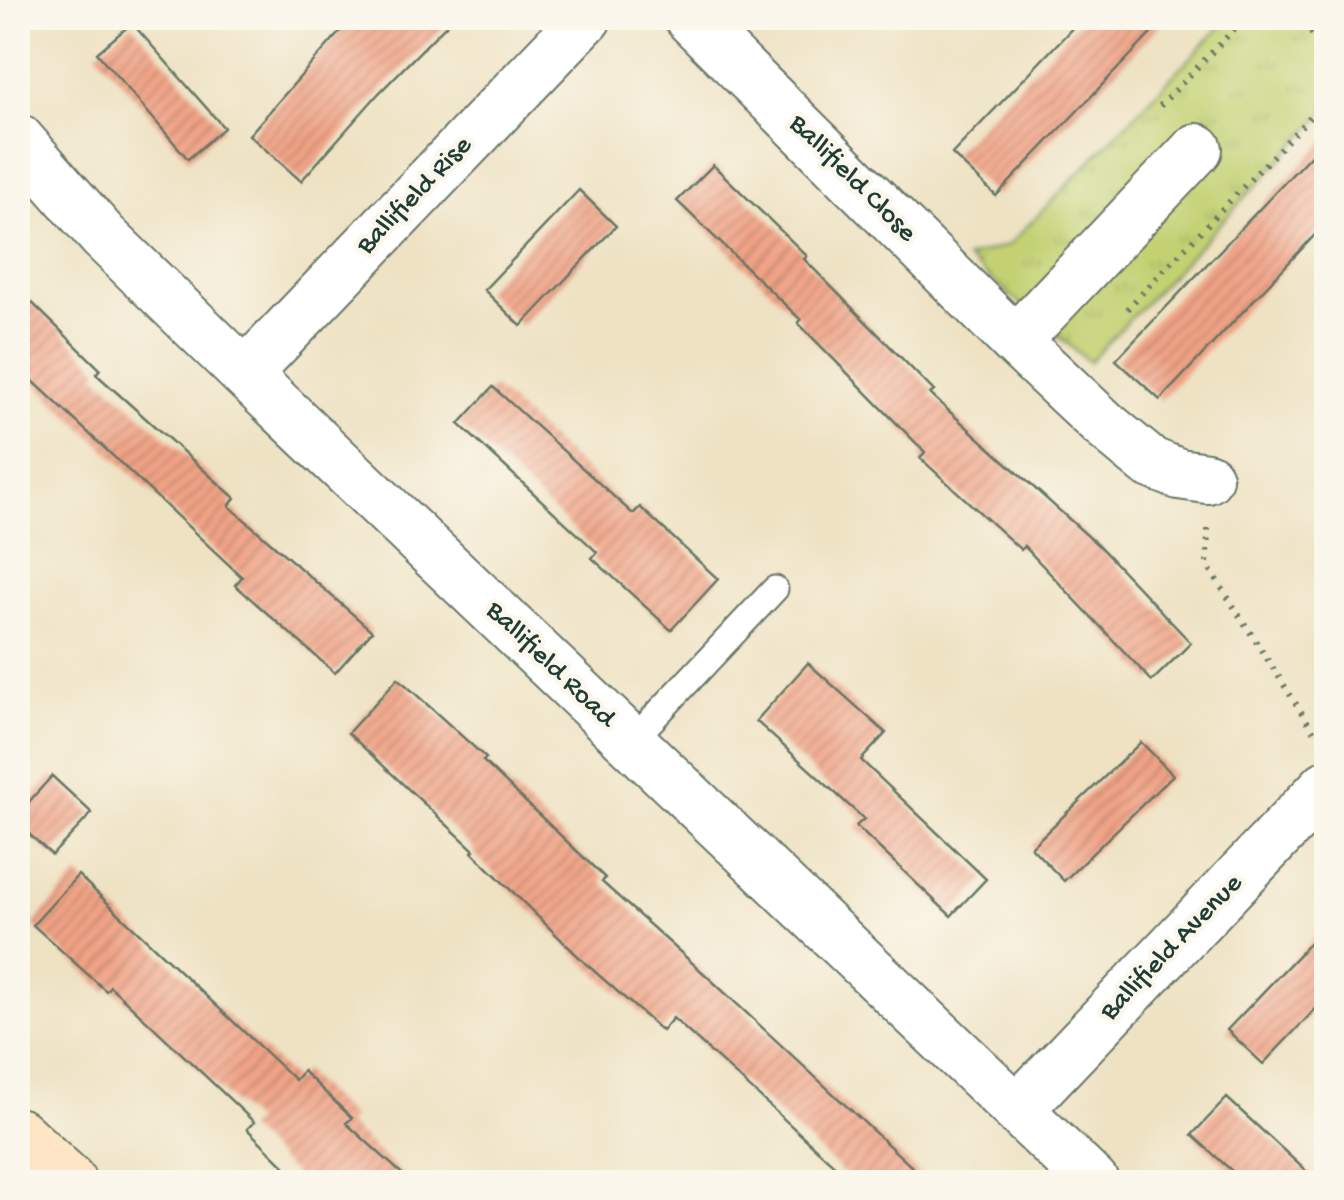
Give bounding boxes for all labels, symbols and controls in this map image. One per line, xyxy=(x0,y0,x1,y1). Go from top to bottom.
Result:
street label: Ballifield Close xyxy=(781,108,923,250)
street label: Ballifield Rise xyxy=(350,129,480,263)
street label: Ballifield Road xyxy=(477,594,624,737)
street label: Ballifield Avenue xyxy=(1093,868,1251,1029)

